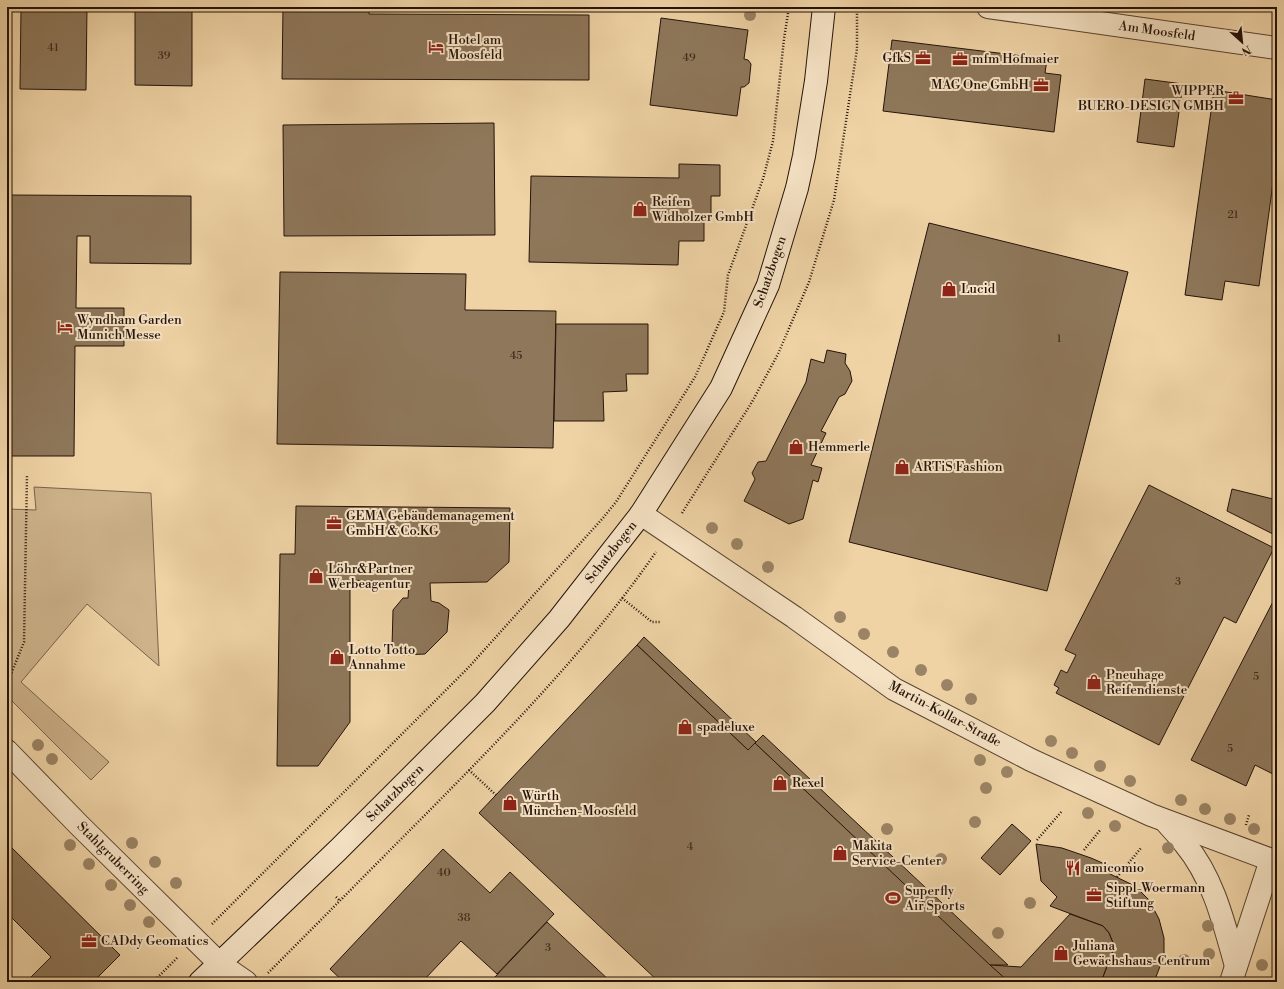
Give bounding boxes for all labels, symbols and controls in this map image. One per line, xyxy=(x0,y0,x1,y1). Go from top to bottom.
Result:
street label: Am Moosfeld xyxy=(1117,18,1197,44)
north arrow xyxy=(1222,22,1262,62)
place label: Hotel am Moosfeld xyxy=(448,32,503,63)
hotel icon: Hotel am Moosfeld xyxy=(427,38,445,56)
house number: 41 xyxy=(47,41,59,55)
text: N xyxy=(1239,42,1253,58)
house number: 39 xyxy=(158,49,171,63)
office icon: GfkS xyxy=(914,49,932,67)
place label: GfkS xyxy=(882,50,911,66)
office icon: mfm Hofmaier xyxy=(951,50,969,68)
house number: 49 xyxy=(682,51,696,65)
place label: mfm Hofmaier xyxy=(972,51,1059,67)
office icon: MAG One GmbH xyxy=(1032,76,1050,94)
place label: MAG One GmbH xyxy=(931,77,1030,93)
place label: WIPPER BUERO-DESIGN GMBH xyxy=(1077,83,1225,114)
office icon: WIPPER BUERO-DESIGN GMBH xyxy=(1227,89,1245,107)
place label: Reifen Widholzer GmbH xyxy=(651,194,754,225)
shop icon: Reifen Widholzer GmbH xyxy=(631,200,649,218)
house number: 21 xyxy=(1227,208,1239,222)
street label: Schatzbogen xyxy=(750,234,790,310)
shop icon: Lucid xyxy=(940,280,958,298)
place label: Lucid xyxy=(961,281,996,297)
place label: Wyndham Garden Munich Messe xyxy=(76,312,182,343)
hotel icon: Wyndham Garden Munich Messe xyxy=(56,318,74,336)
house number: 1 xyxy=(1057,332,1062,346)
house number: 45 xyxy=(510,349,522,363)
shop icon: Hemmerle xyxy=(787,438,805,456)
place label: Hemmerle xyxy=(808,439,871,455)
shop icon: ARTiS Fashion xyxy=(893,458,911,476)
place label: ARTiS Fashion xyxy=(913,459,1003,475)
place label: GEMA Gebäudemanagement GmbH & Co.KG xyxy=(346,508,515,539)
office icon: GEMA Gebäudemanagement GmbH & Co.KG xyxy=(325,514,343,532)
street label: Schatzbogen xyxy=(582,517,640,586)
place label: Löhr&Partner Werbeagentur xyxy=(327,561,413,592)
shop icon: Löhr&Partner Werbeagentur xyxy=(307,567,325,585)
house number: 3 xyxy=(1175,575,1181,589)
place label: Lotto Totto Annahme xyxy=(348,642,415,673)
shop icon: Lotto Totto Annahme xyxy=(328,648,346,666)
place label: Pneuhage Reifendienste xyxy=(1106,667,1188,698)
house number: 5 xyxy=(1253,670,1259,684)
shop icon: Pneuhage Reifendienste xyxy=(1085,673,1103,691)
street label: Martin-Kollar-Straße xyxy=(886,678,1004,751)
shop icon: spadeluxe xyxy=(676,718,694,736)
place label: spadeluxe xyxy=(697,719,755,735)
house number: 5 xyxy=(1227,742,1233,756)
street label: Schatzbogen xyxy=(363,761,427,825)
shop icon: Rexel xyxy=(771,774,789,792)
place label: Rexel xyxy=(792,775,824,791)
place label: Würth München-Moosfeld xyxy=(521,788,637,819)
shop icon: Würth München-Moosfeld xyxy=(501,794,519,812)
street label: Stahlgruberring xyxy=(74,819,153,898)
place label: Makita Service-Center xyxy=(852,838,942,869)
house number: 4 xyxy=(687,840,694,854)
shop icon: Makita Service-Center xyxy=(831,844,849,862)
restaurant icon: amicomio xyxy=(1064,859,1082,877)
place label: amicomio xyxy=(1085,860,1144,876)
house number: 40 xyxy=(437,866,451,880)
place label: Sippl-Woermann Stiftung xyxy=(1106,880,1206,911)
place label: Superfly Air Sports xyxy=(904,883,965,914)
office icon: Sippl-Woermann Stiftung xyxy=(1085,886,1103,904)
sports icon: Superfly Air Sports xyxy=(884,889,902,907)
house number: 38 xyxy=(458,911,471,925)
office icon: CADdy Geomatics xyxy=(80,932,98,950)
place label: CADdy Geomatics xyxy=(101,933,209,949)
place label: Juliana Gewächshaus-Centrum xyxy=(1072,938,1211,969)
house number: 3 xyxy=(545,941,551,955)
shop icon: Juliana Gewächshaus-Centrum xyxy=(1052,944,1070,962)

